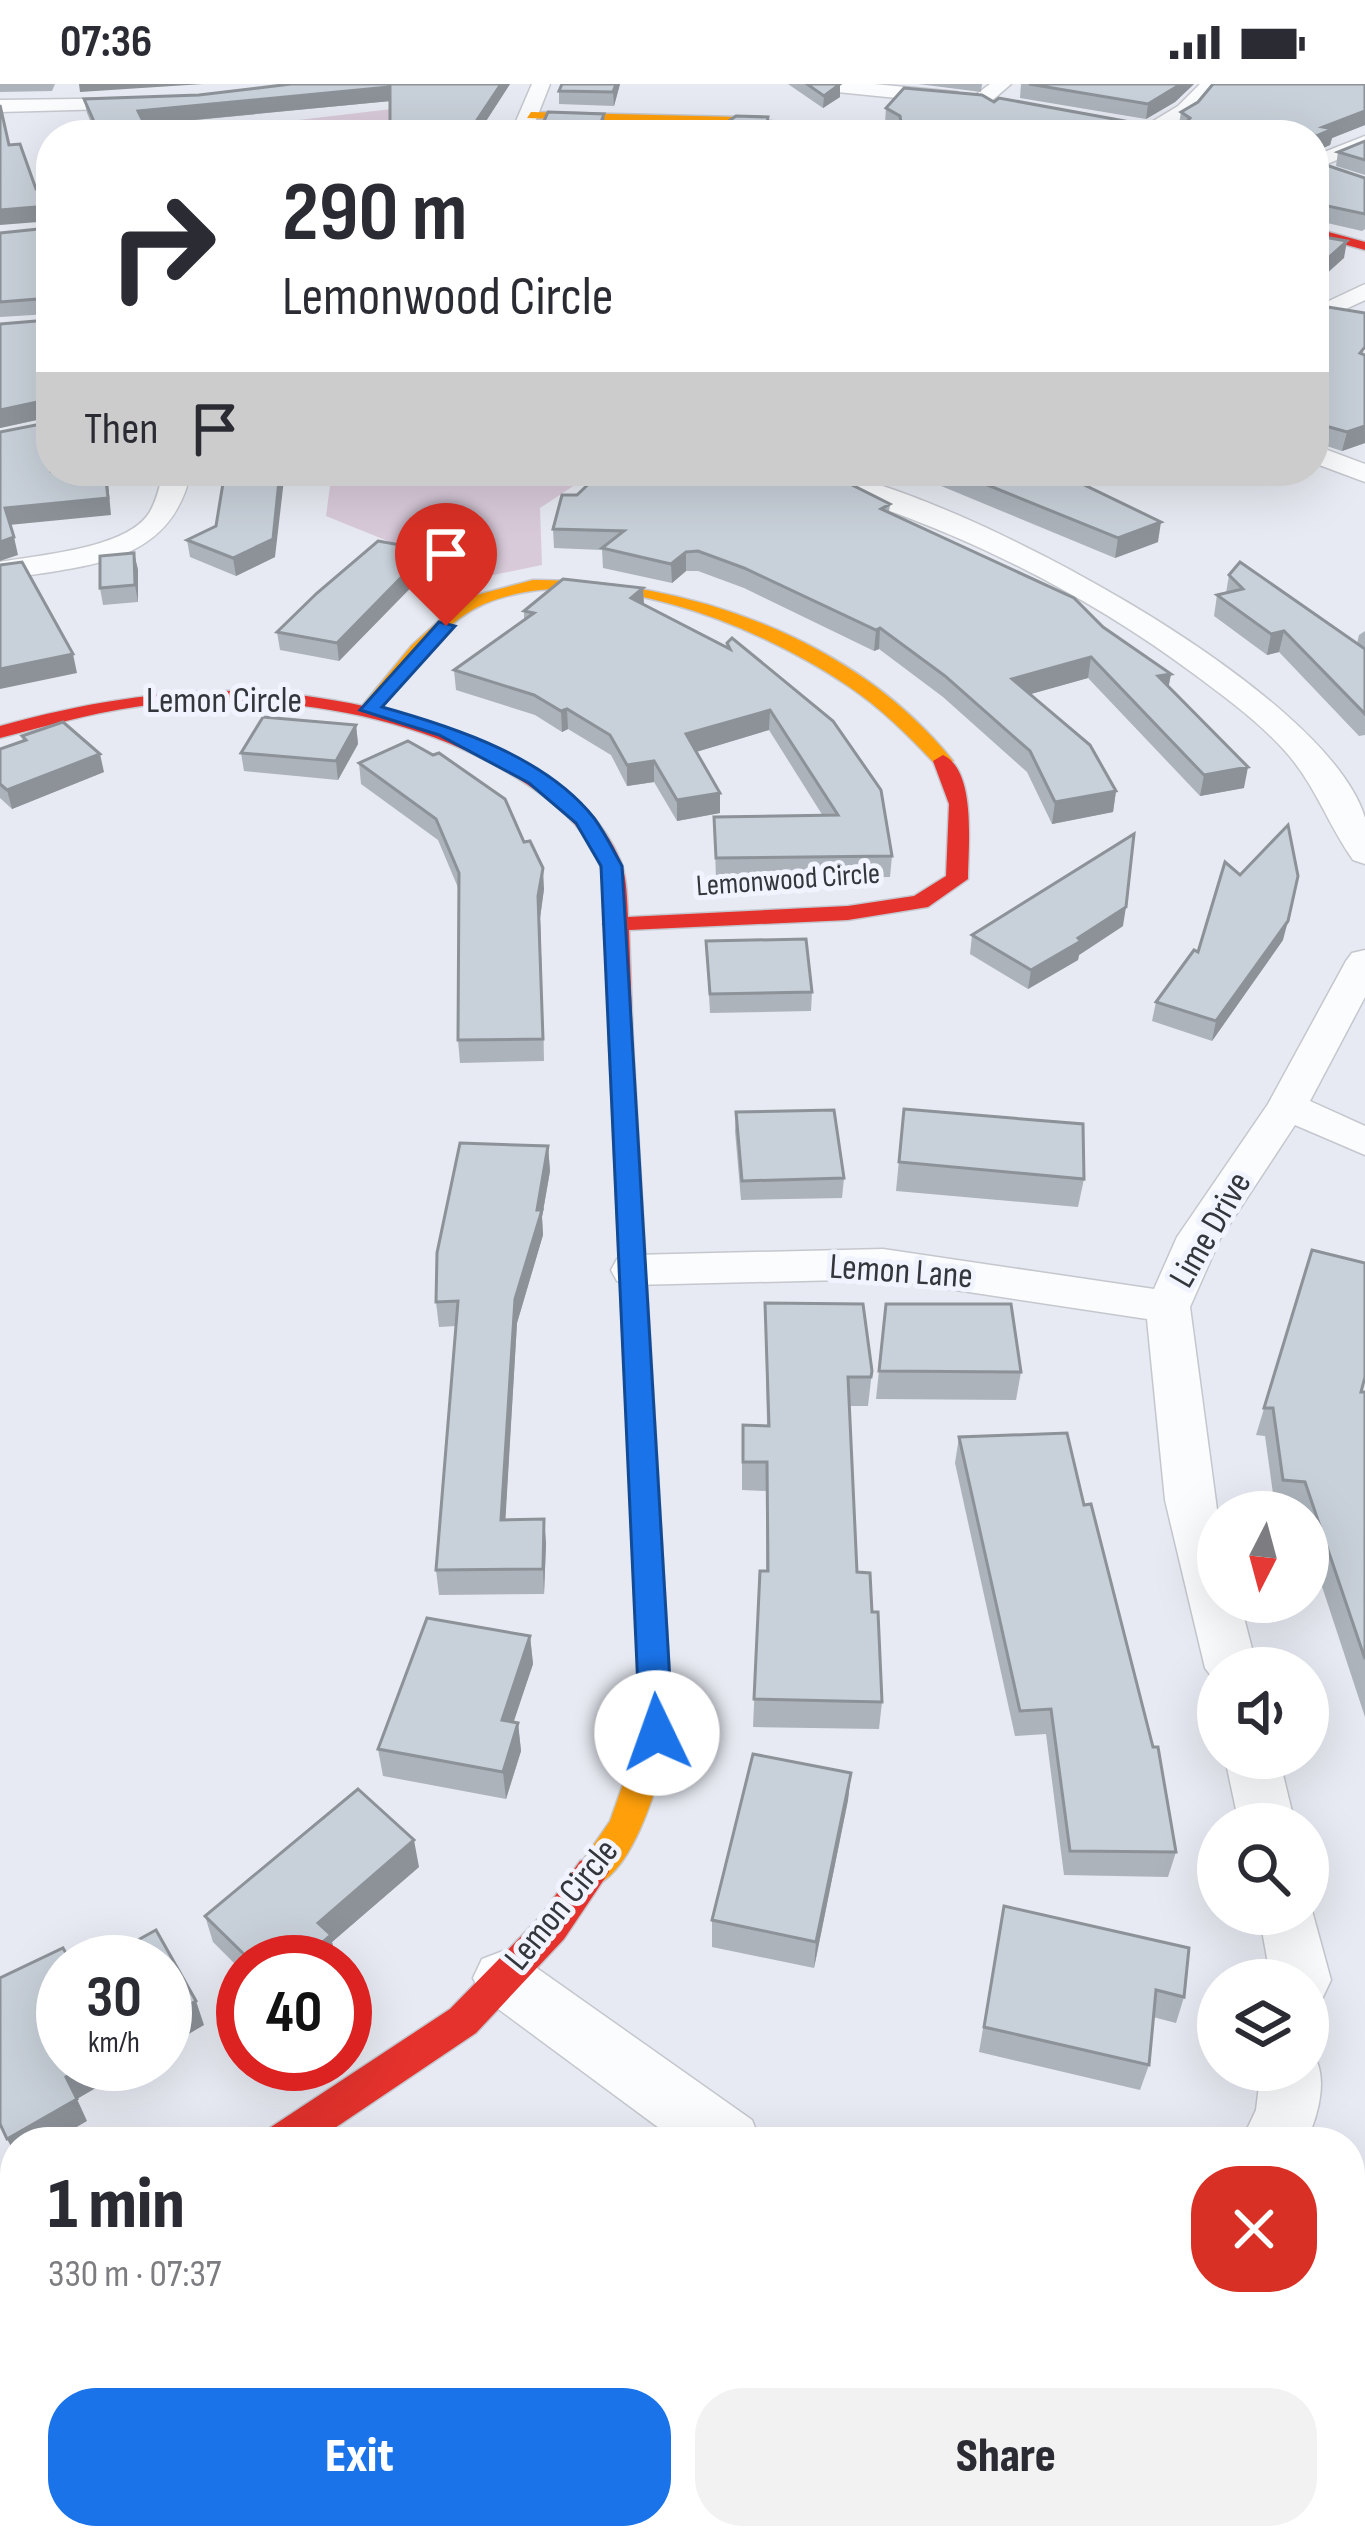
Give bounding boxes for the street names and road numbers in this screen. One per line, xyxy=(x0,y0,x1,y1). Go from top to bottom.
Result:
street label: Lemon Circle xyxy=(146,680,302,723)
street label: Lemonwood Circle xyxy=(695,856,881,904)
street label: Lime Drive xyxy=(1161,1165,1261,1295)
street label: Lemon Lane xyxy=(828,1246,974,1298)
street label: Lemon Circle xyxy=(496,1831,628,1979)

